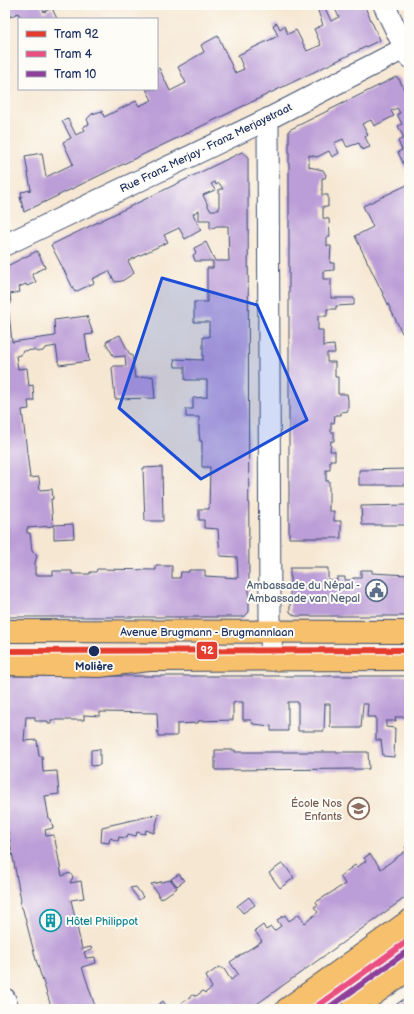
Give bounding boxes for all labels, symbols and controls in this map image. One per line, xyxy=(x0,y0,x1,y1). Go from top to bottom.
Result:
legend xyxy=(18,18,158,90)
text: Tram 92 xyxy=(54,27,99,42)
text: Tram 4 xyxy=(54,47,93,62)
text: Tram 10 xyxy=(54,67,96,82)
street label: Rue Franz Merjay - Franz Merjaystraat xyxy=(118,100,295,195)
public building icon: Ambassade du Népal - Ambassade van Nepal xyxy=(363,578,389,604)
place label: Ambassade du Népal - Ambassade van Nepal xyxy=(247,579,360,605)
street label: Avenue Brugmann - Brugmannlaan xyxy=(120,626,294,639)
line badge: 92 xyxy=(196,641,218,660)
marker: Molière xyxy=(87,644,101,658)
text: 92 xyxy=(200,644,214,657)
place label: Molière xyxy=(75,660,113,673)
place label: École Nos Enfants xyxy=(291,796,343,823)
school or university icon: École Nos Enfants xyxy=(345,796,371,822)
building icon: Hôtel Philippot xyxy=(38,908,64,934)
place label: Hôtel Philippot xyxy=(66,915,139,928)

